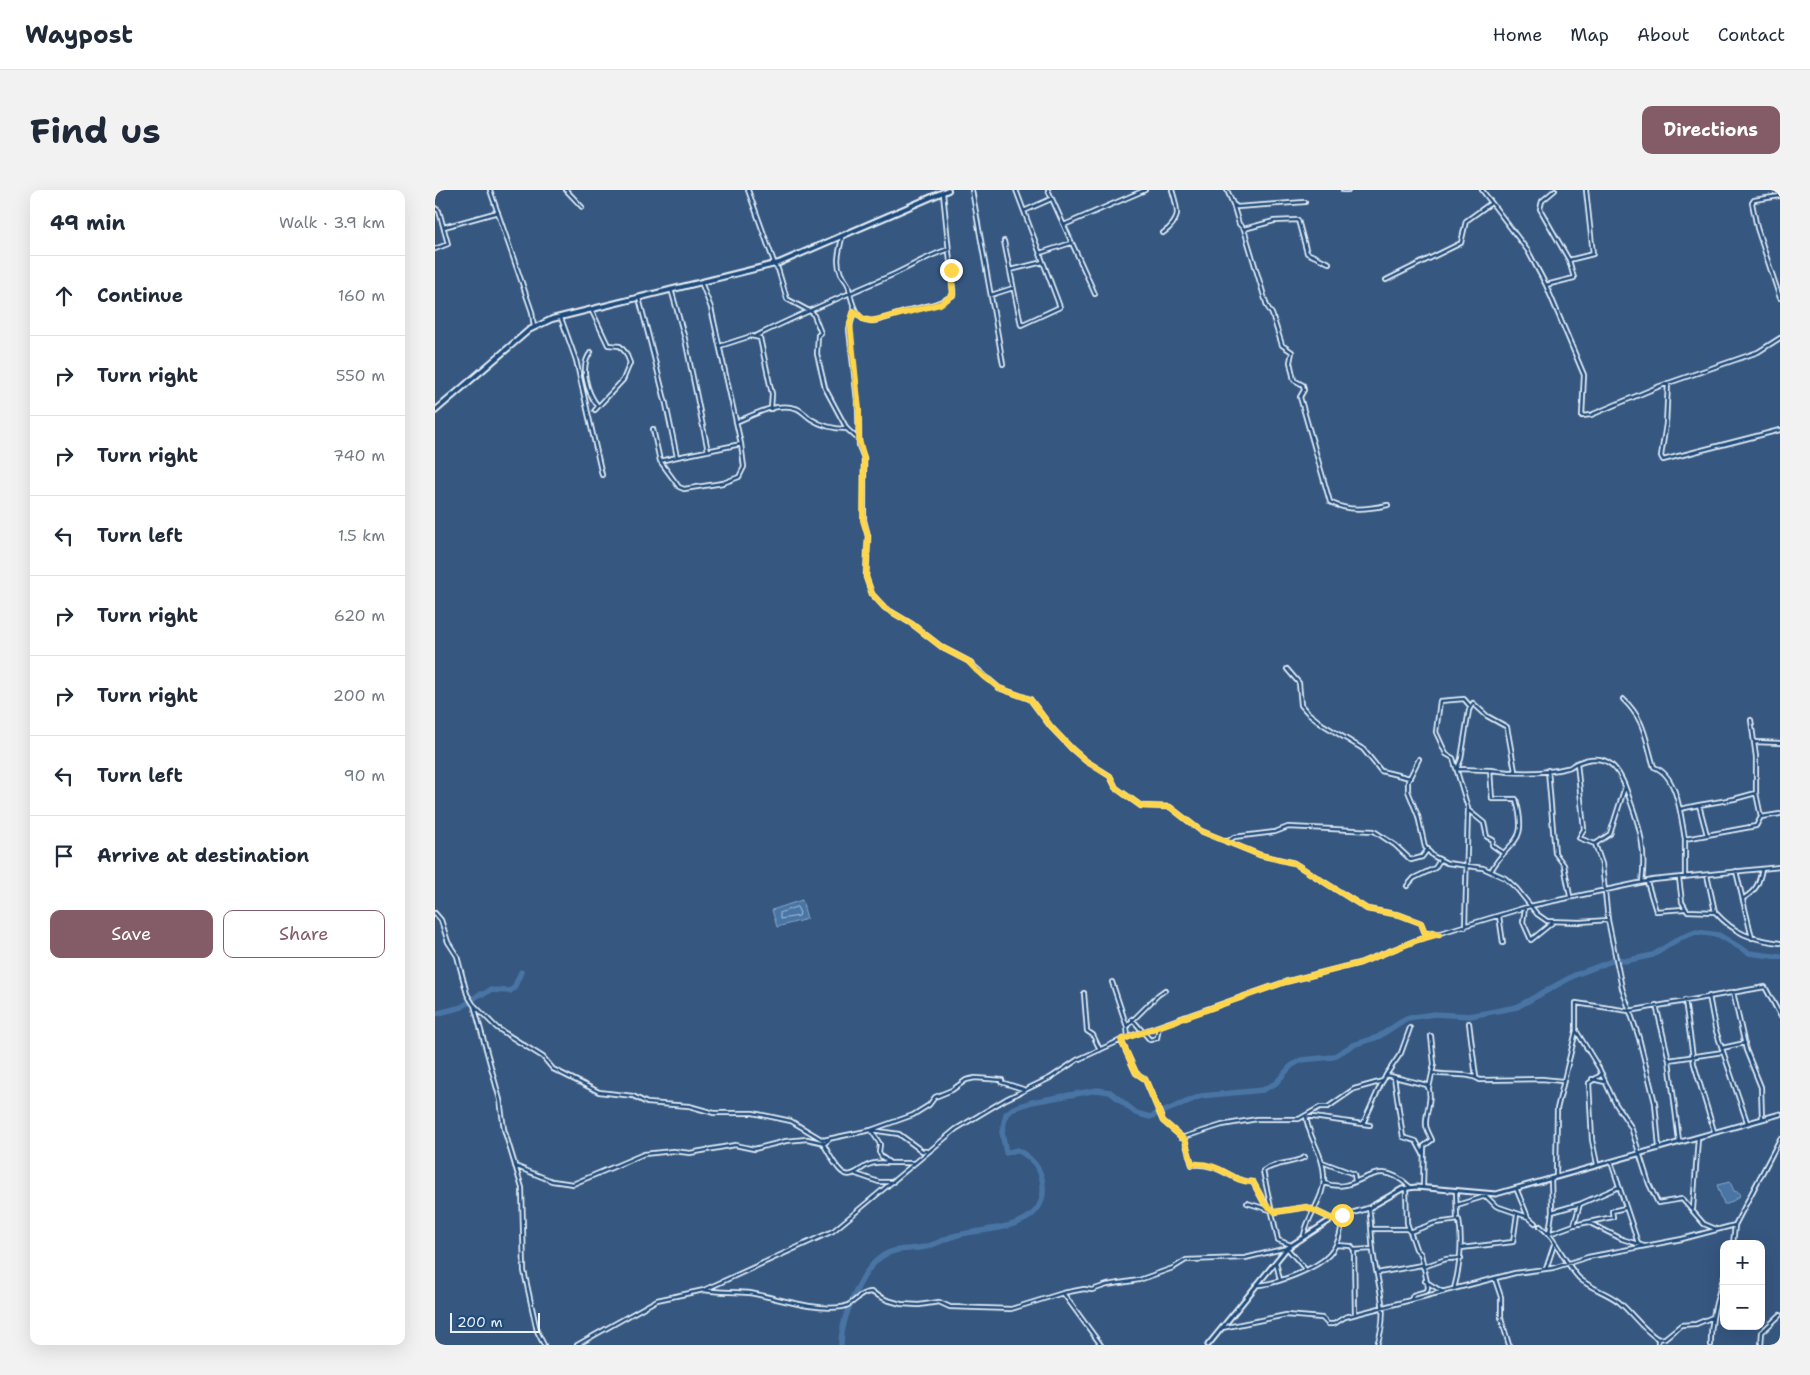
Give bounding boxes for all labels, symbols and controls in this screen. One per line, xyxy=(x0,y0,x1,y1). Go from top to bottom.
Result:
text: Waypost xyxy=(25,19,133,51)
text: Home xyxy=(1493,23,1542,47)
text: Map xyxy=(1570,23,1609,47)
text: About xyxy=(1637,23,1690,47)
text: Contact xyxy=(1718,23,1785,47)
button: Directions xyxy=(1642,106,1780,154)
text: Find us xyxy=(30,107,161,154)
text: 49 min xyxy=(50,209,125,237)
text: Walk · 3.9 km xyxy=(279,212,385,233)
route end xyxy=(940,259,963,282)
icon: ahead xyxy=(50,282,78,310)
text: Continue xyxy=(97,283,183,308)
text: 160 m xyxy=(338,285,385,306)
icon: right xyxy=(50,362,78,390)
text: Turn right xyxy=(97,363,198,388)
text: 550 m xyxy=(336,365,385,386)
icon: right xyxy=(50,442,78,470)
text: Turn right xyxy=(97,443,198,468)
text: 740 m xyxy=(333,445,385,466)
icon: left xyxy=(50,522,78,550)
text: Turn left xyxy=(97,523,183,548)
text: 1.5 km xyxy=(338,525,385,546)
icon: right xyxy=(50,602,78,630)
text: Turn right xyxy=(97,603,198,628)
text: 620 m xyxy=(334,605,385,626)
icon: right xyxy=(50,682,78,710)
text: Turn right xyxy=(97,683,198,708)
text: 200 m xyxy=(333,685,385,706)
icon: left xyxy=(50,762,78,790)
text: Turn left xyxy=(97,763,183,788)
text: 90 m xyxy=(344,765,385,786)
icon: arrive xyxy=(50,842,78,870)
text: Arrive at destination xyxy=(97,843,309,868)
button: Save xyxy=(50,910,213,958)
button: Share xyxy=(223,910,385,958)
route start xyxy=(1331,1204,1354,1227)
map controls xyxy=(1720,1240,1765,1330)
button: + xyxy=(1720,1240,1765,1285)
button: − xyxy=(1720,1285,1765,1330)
scale bar xyxy=(450,1310,540,1333)
text: 200 m xyxy=(457,1313,503,1331)

